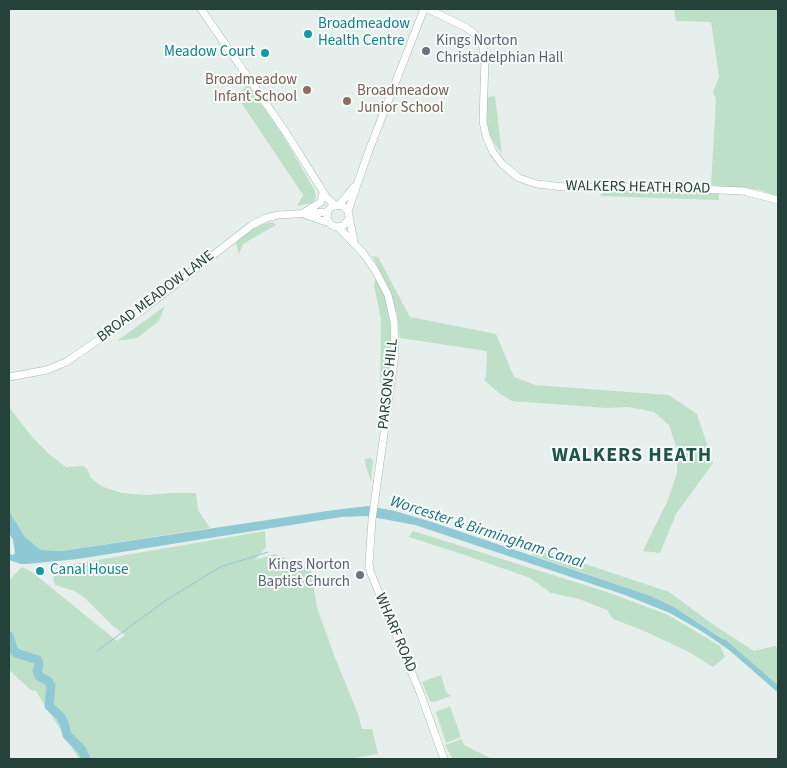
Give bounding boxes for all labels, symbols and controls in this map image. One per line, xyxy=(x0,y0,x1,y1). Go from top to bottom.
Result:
place label: Broadmeadow Health Centre xyxy=(318,16,410,51)
marker: Broadmeadow Health Centre xyxy=(302,28,314,40)
place label: Kings Norton Christadelphian Hall xyxy=(436,33,563,68)
place label: Meadow Court xyxy=(164,44,255,62)
marker: Kings Norton Christadelphian Hall xyxy=(420,45,432,57)
marker: Meadow Court xyxy=(259,47,271,59)
place label: Broadmeadow Infant School xyxy=(205,72,297,107)
place label: Broadmeadow Junior School xyxy=(357,83,449,118)
marker: Broadmeadow Infant School xyxy=(301,84,313,96)
marker: Broadmeadow Junior School xyxy=(341,95,353,107)
street label: WALKERS HEATH ROAD xyxy=(566,178,710,198)
street label: BROAD MEADOW LANE xyxy=(94,247,218,347)
street label: PARSONS HILL xyxy=(375,338,403,430)
district label: WALKERS HEATH xyxy=(550,445,714,469)
water label: Worcester & Birmingham Canal xyxy=(387,492,587,574)
place label: Kings Norton Baptist Church xyxy=(258,557,350,592)
place label: Canal House xyxy=(50,562,129,580)
marker: Canal House xyxy=(34,565,46,577)
marker: Kings Norton Baptist Church xyxy=(354,569,366,581)
street label: WHARF ROAD xyxy=(370,591,420,675)

